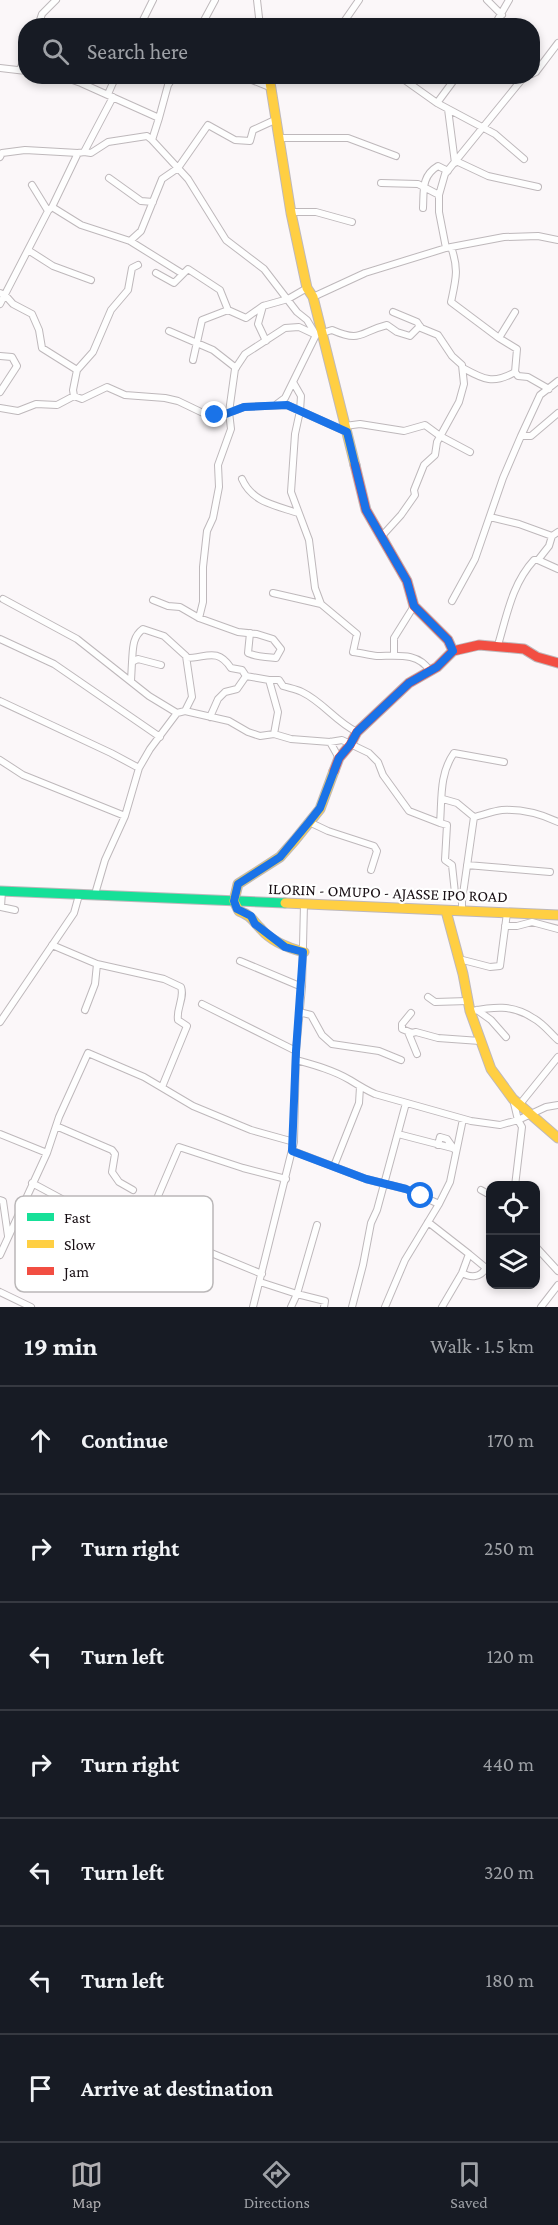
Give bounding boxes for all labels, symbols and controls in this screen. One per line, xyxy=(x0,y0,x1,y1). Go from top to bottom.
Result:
search box xyxy=(18,18,540,84)
icon: search xyxy=(39,35,72,68)
text: Search here xyxy=(87,39,188,64)
route end xyxy=(201,401,227,427)
street label: ILORIN - OMUPO - AJASSE IPO ROAD xyxy=(268,880,508,906)
map controls xyxy=(486,1181,540,1289)
button: locate xyxy=(486,1181,540,1235)
route start xyxy=(407,1182,433,1208)
legend xyxy=(15,1196,213,1292)
text: Fast xyxy=(64,1209,91,1226)
button: layers xyxy=(486,1235,540,1289)
text: Slow xyxy=(64,1236,96,1253)
text: Jam xyxy=(62,1263,89,1281)
text: 19 min xyxy=(24,1332,97,1361)
text: Walk · 1.5 km xyxy=(430,1335,534,1357)
icon: ahead xyxy=(24,1424,57,1457)
text: Continue xyxy=(81,1428,168,1453)
text: 170 m xyxy=(487,1429,534,1451)
icon: right xyxy=(24,1532,57,1565)
text: Turn right xyxy=(81,1536,179,1561)
text: 250 m xyxy=(484,1537,534,1559)
icon: left xyxy=(24,1640,57,1673)
text: Turn left xyxy=(81,1644,164,1669)
text: 120 m xyxy=(487,1645,534,1667)
icon: right xyxy=(24,1748,57,1781)
text: Turn right xyxy=(81,1752,179,1777)
text: 440 m xyxy=(482,1753,534,1775)
icon: left xyxy=(24,1856,57,1889)
text: Turn left xyxy=(81,1860,164,1885)
text: 320 m xyxy=(484,1861,534,1883)
icon: left xyxy=(24,1964,57,1997)
text: Turn left xyxy=(81,1968,164,1993)
text: 180 m xyxy=(485,1969,534,1991)
icon: arrive xyxy=(24,2072,57,2105)
text: Arrive at destination xyxy=(81,2076,273,2101)
tab: Map xyxy=(70,2158,103,2211)
tab: Directions xyxy=(244,2158,310,2211)
tab: Saved xyxy=(450,2158,488,2211)

